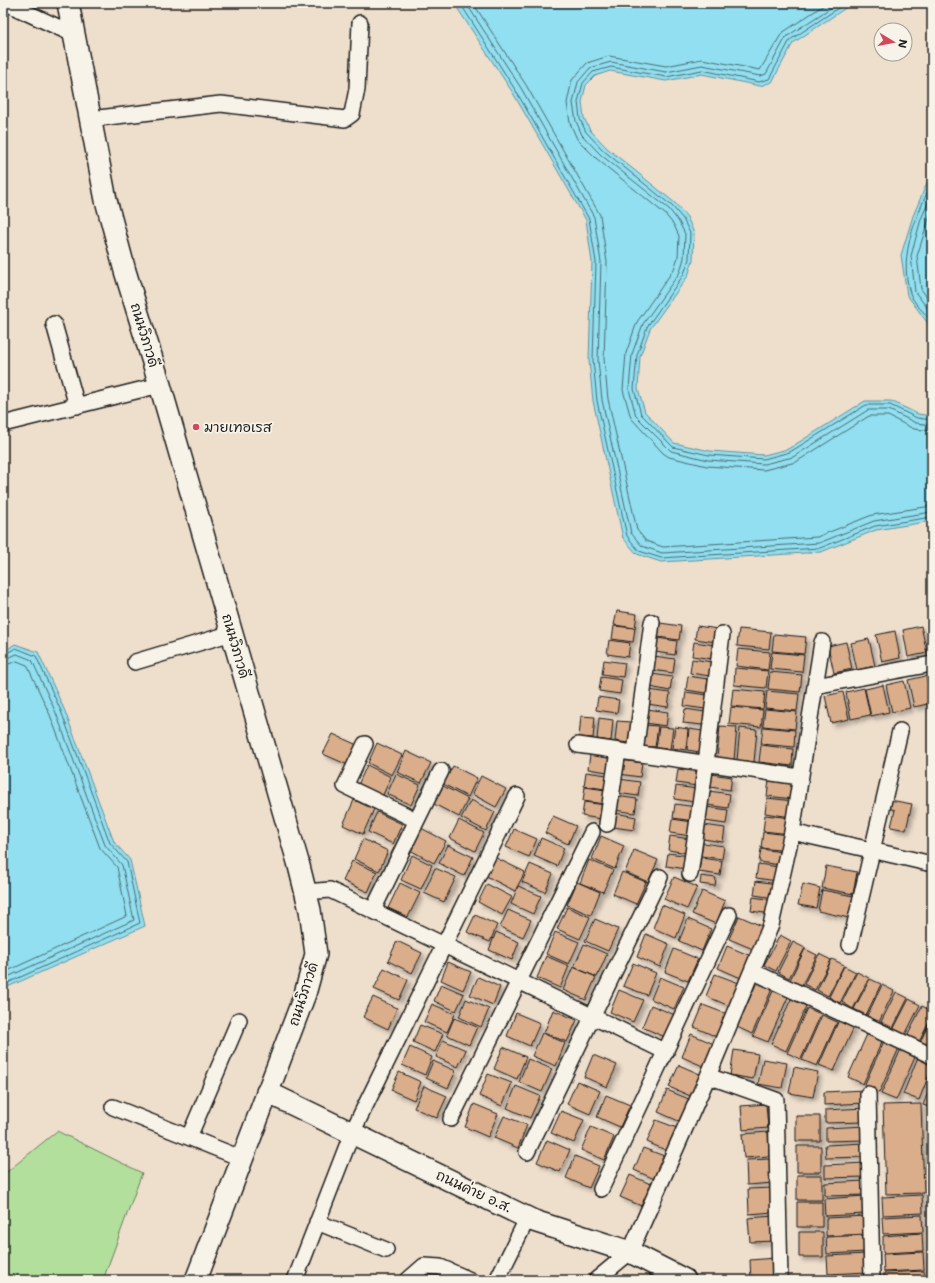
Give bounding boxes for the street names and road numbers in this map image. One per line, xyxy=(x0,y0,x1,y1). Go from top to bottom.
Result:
street label: ถนนวิภาวดี xyxy=(127,301,163,369)
street label: ถนนวิภาวดี xyxy=(218,612,254,680)
street label: ถนนวิภาวดี xyxy=(284,960,322,1028)
street label: ถนนค่าย อ.ส. xyxy=(433,1166,515,1216)

